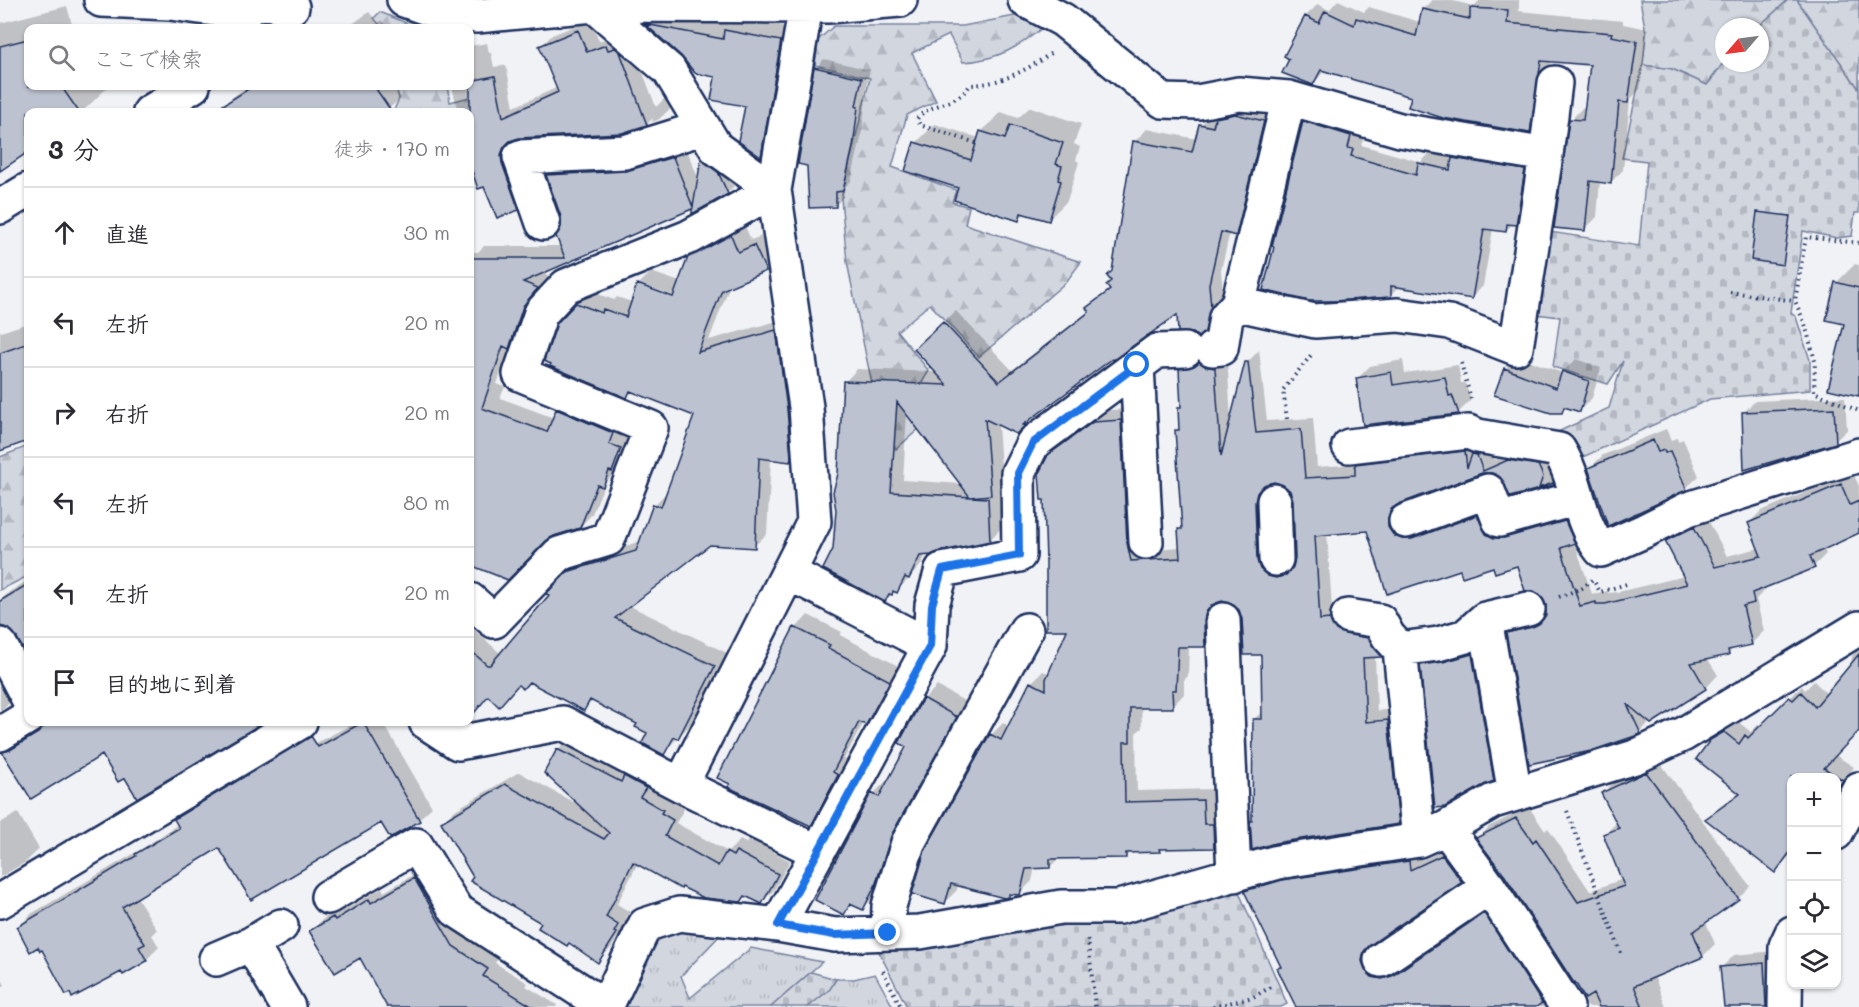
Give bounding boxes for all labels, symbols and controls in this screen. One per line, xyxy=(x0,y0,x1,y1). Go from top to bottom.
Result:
north arrow xyxy=(1715,18,1769,72)
search box xyxy=(24,24,474,90)
icon: search xyxy=(45,41,78,74)
text: ここで検索 xyxy=(93,44,203,73)
text: 3 分 xyxy=(48,132,99,166)
text: 徒歩 · 170 m xyxy=(334,135,450,161)
icon: ahead xyxy=(48,216,81,249)
text: 直進 xyxy=(105,219,149,248)
text: 30 m xyxy=(404,219,450,245)
icon: left xyxy=(48,306,81,339)
text: 左折 xyxy=(105,309,149,338)
text: 20 m xyxy=(404,309,450,335)
route start xyxy=(1123,351,1149,377)
icon: right xyxy=(48,396,81,429)
text: 右折 xyxy=(105,399,149,428)
text: 20 m xyxy=(404,399,450,425)
icon: left xyxy=(48,486,81,519)
text: 左折 xyxy=(105,489,149,518)
text: 80 m xyxy=(403,489,450,515)
icon: left xyxy=(48,576,81,609)
text: 左折 xyxy=(105,579,149,608)
text: 20 m xyxy=(404,579,450,605)
icon: arrive xyxy=(48,666,81,699)
text: 目的地に到着 xyxy=(105,669,237,698)
map controls xyxy=(1787,773,1841,989)
button: + xyxy=(1787,773,1841,827)
button: − xyxy=(1787,827,1841,881)
button: locate xyxy=(1787,881,1841,935)
route end xyxy=(874,919,900,945)
button: layers xyxy=(1787,935,1841,989)

